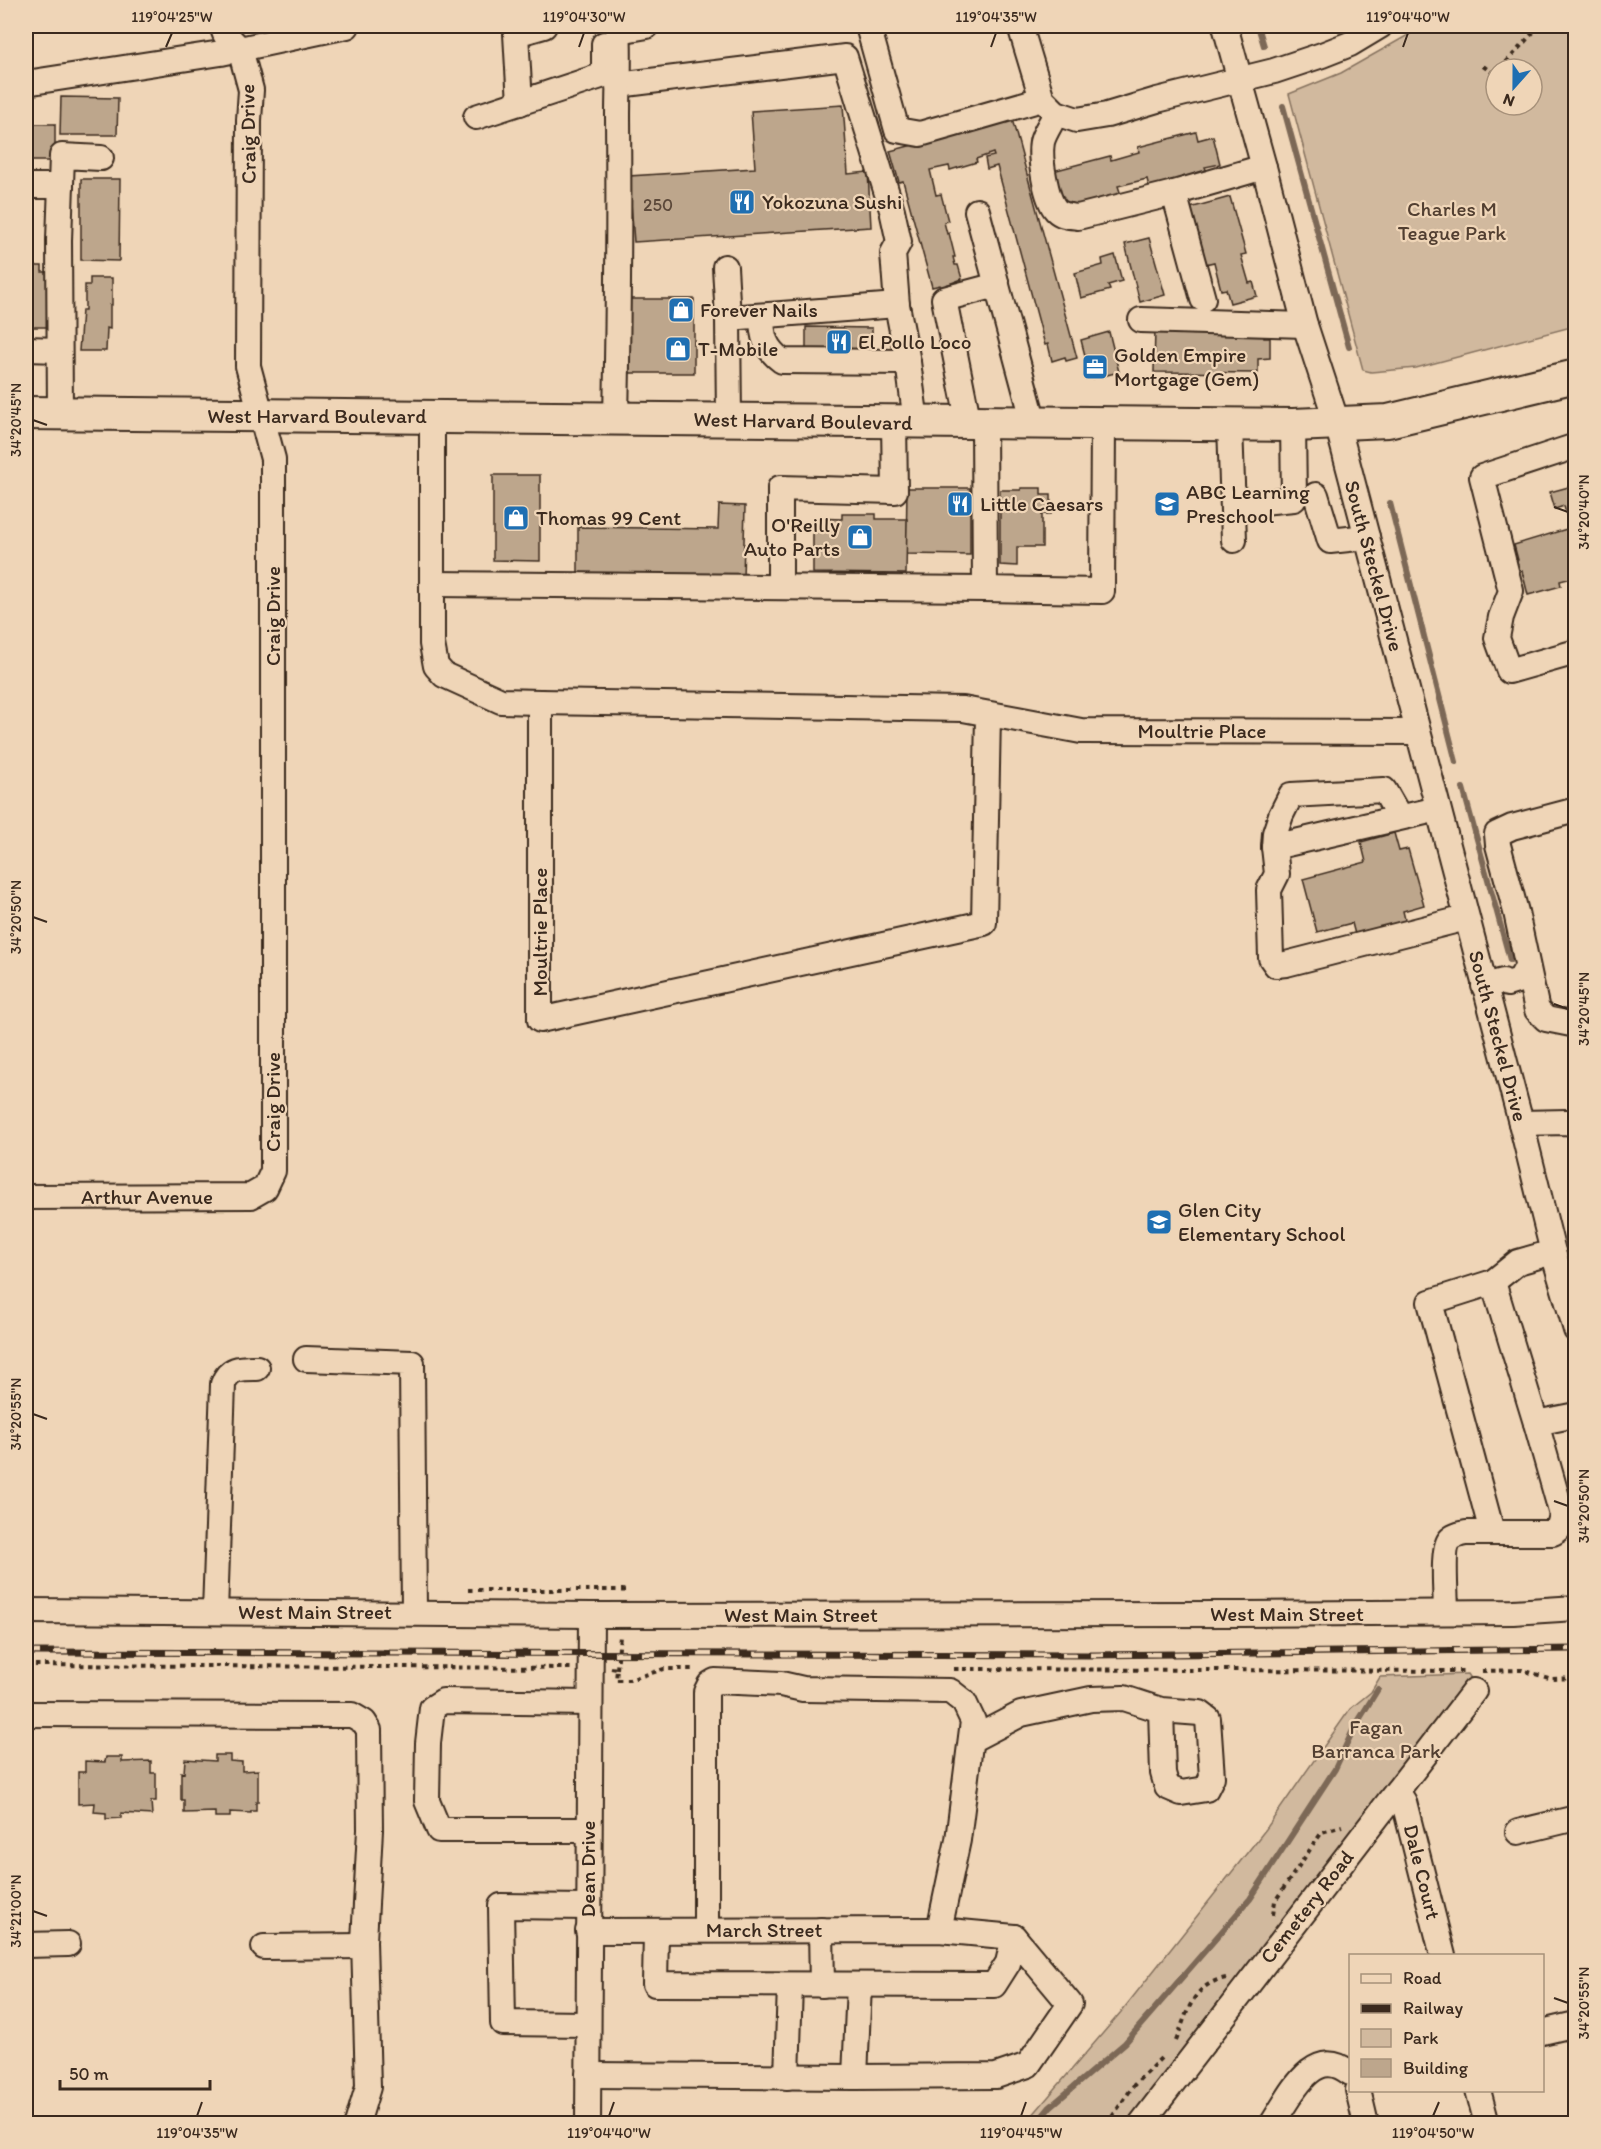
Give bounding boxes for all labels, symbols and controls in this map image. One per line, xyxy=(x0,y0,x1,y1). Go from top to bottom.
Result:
text: 119°04'25"W xyxy=(131,8,213,26)
text: 119°04'30"W xyxy=(543,8,626,26)
text: 119°04'35"W xyxy=(955,8,1037,26)
text: 119°04'40"W xyxy=(1366,8,1450,26)
north arrow xyxy=(1484,57,1544,117)
street label: Craig Drive xyxy=(234,84,261,184)
text: N xyxy=(1500,90,1517,111)
restaurant icon: Yokozuna Sushi xyxy=(727,187,757,217)
place label: Yokozuna Sushi xyxy=(762,189,902,214)
house number: 250 xyxy=(643,194,673,216)
park label: Charles M Teague Park xyxy=(1398,196,1506,245)
shop icon: Forever Nails xyxy=(666,295,696,325)
place label: Forever Nails xyxy=(700,297,818,322)
restaurant icon: El Pollo Loco xyxy=(824,327,854,357)
place label: El Pollo Loco xyxy=(858,329,972,354)
shop icon: T-Mobile xyxy=(663,334,693,364)
place label: T-Mobile xyxy=(698,336,778,361)
place label: Golden Empire Mortgage (Gem) xyxy=(1114,342,1259,391)
office icon: Golden Empire Mortgage (Gem) xyxy=(1080,352,1110,382)
text: 34°20'45"N xyxy=(7,383,25,457)
street label: West Harvard Boulevard xyxy=(207,403,427,428)
street label: West Harvard Boulevard xyxy=(693,406,913,435)
text: 34°20'40"N xyxy=(1575,474,1593,550)
street label: South Steckel Drive xyxy=(1340,478,1409,654)
place label: ABC Learning Preschool xyxy=(1186,479,1310,528)
restaurant icon: Little Caesars xyxy=(945,489,975,519)
school or university icon: ABC Learning Preschool xyxy=(1152,489,1182,519)
place label: Little Caesars xyxy=(980,491,1103,516)
shop icon: Thomas 99 Cent xyxy=(501,503,531,533)
place label: Thomas 99 Cent xyxy=(536,505,681,530)
place label: O'Reilly Auto Parts xyxy=(744,512,840,561)
shop icon: O'Reilly Auto Parts xyxy=(845,522,875,552)
street label: Craig Drive xyxy=(260,566,285,666)
street label: Moultrie Place xyxy=(1138,718,1266,743)
street label: Moultrie Place xyxy=(527,868,552,996)
text: 34°20'50"N xyxy=(7,880,25,954)
street label: South Steckel Drive xyxy=(1464,948,1533,1124)
text: 34°20'45"N xyxy=(1575,972,1593,1046)
street label: Craig Drive xyxy=(260,1052,285,1152)
street label: Arthur Avenue xyxy=(81,1184,213,1209)
place label: Glen City Elementary School xyxy=(1178,1197,1346,1246)
school or university icon: Glen City Elementary School xyxy=(1144,1207,1174,1237)
text: 34°20'55"N xyxy=(7,1378,25,1450)
text: 34°20'50"N xyxy=(1575,1469,1593,1543)
street label: West Main Street xyxy=(238,1599,392,1624)
street label: West Main Street xyxy=(1210,1601,1364,1626)
street label: West Main Street xyxy=(724,1602,878,1627)
park label: Fagan Barranca Park xyxy=(1311,1714,1441,1763)
street label: Dean Drive xyxy=(575,1820,600,1918)
street label: Dale Court xyxy=(1399,1822,1446,1922)
street label: Cemetery Road xyxy=(1255,1845,1359,1968)
text: 34°21'00"N xyxy=(7,1874,25,1948)
street label: March Street xyxy=(706,1917,822,1942)
legend xyxy=(1349,1954,1544,2092)
text: Road xyxy=(1403,1967,1442,1989)
text: 34°20'55"N xyxy=(1575,1967,1593,2039)
text: Railway xyxy=(1403,1997,1464,2019)
text: Park xyxy=(1403,2027,1438,2049)
scale bar xyxy=(60,2053,210,2091)
text: Building xyxy=(1403,2057,1469,2079)
text: 50 m xyxy=(69,2063,109,2085)
text: 119°04'35"W xyxy=(156,2124,238,2142)
text: 119°04'40"W xyxy=(567,2124,651,2142)
text: 119°04'45"W xyxy=(980,2124,1062,2142)
text: 119°04'50"W xyxy=(1392,2124,1474,2142)

